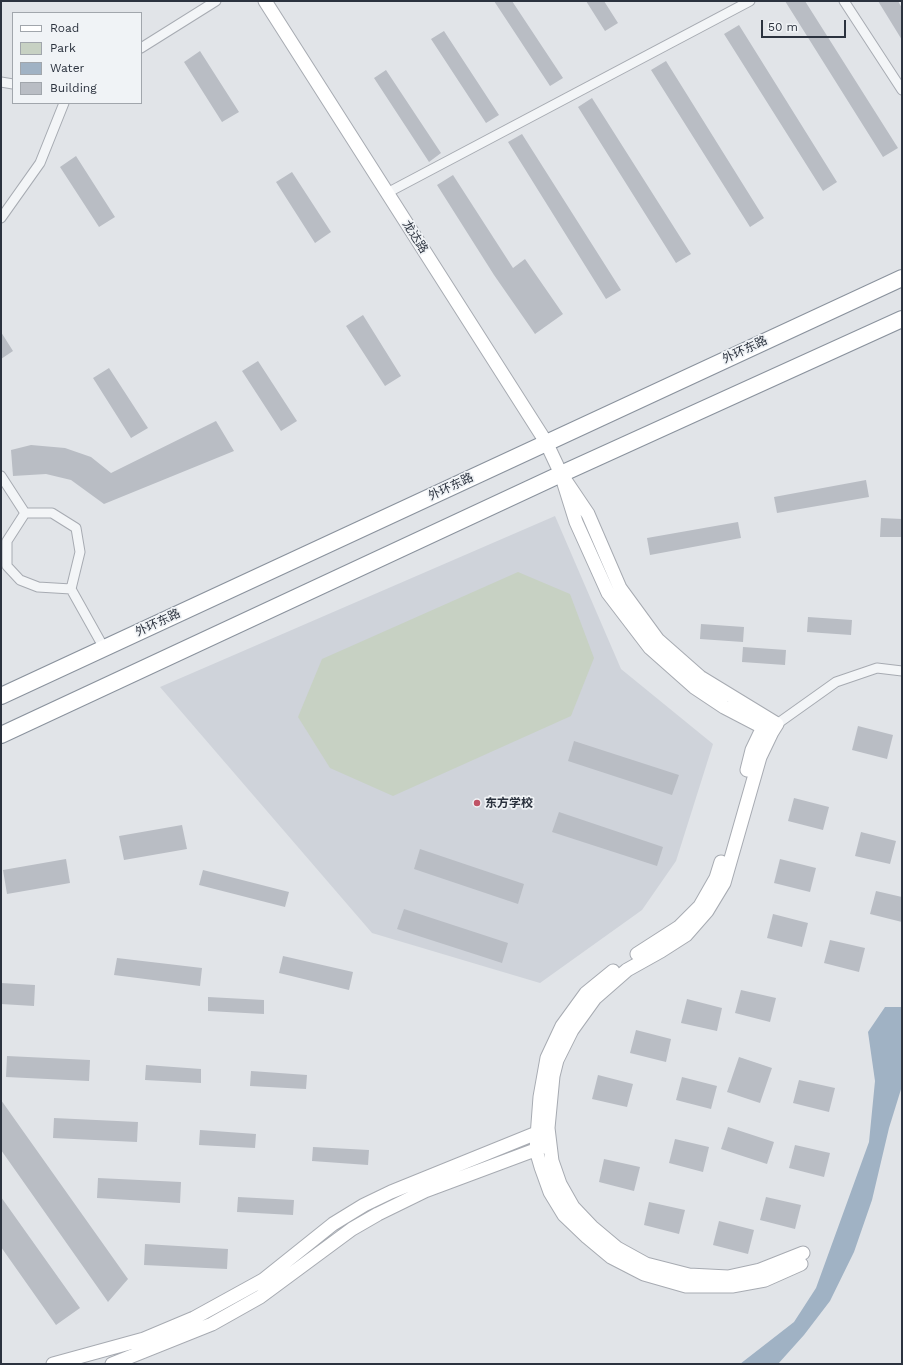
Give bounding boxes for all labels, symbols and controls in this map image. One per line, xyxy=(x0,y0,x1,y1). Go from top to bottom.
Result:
legend xyxy=(12,12,142,104)
scale bar xyxy=(763,12,848,38)
text: 50 m xyxy=(768,20,798,34)
text: Road xyxy=(50,21,79,35)
text: Park xyxy=(50,41,76,55)
text: Water xyxy=(50,61,84,75)
text: Building xyxy=(50,81,97,95)
street label: 龙达路 xyxy=(399,218,431,256)
street label: 外环东路 xyxy=(720,333,770,367)
street label: 外环东路 xyxy=(426,470,476,504)
street label: 外环东路 xyxy=(133,606,183,640)
place label: 东方学校 xyxy=(485,796,533,810)
marker: 东方学校 xyxy=(472,798,482,808)

